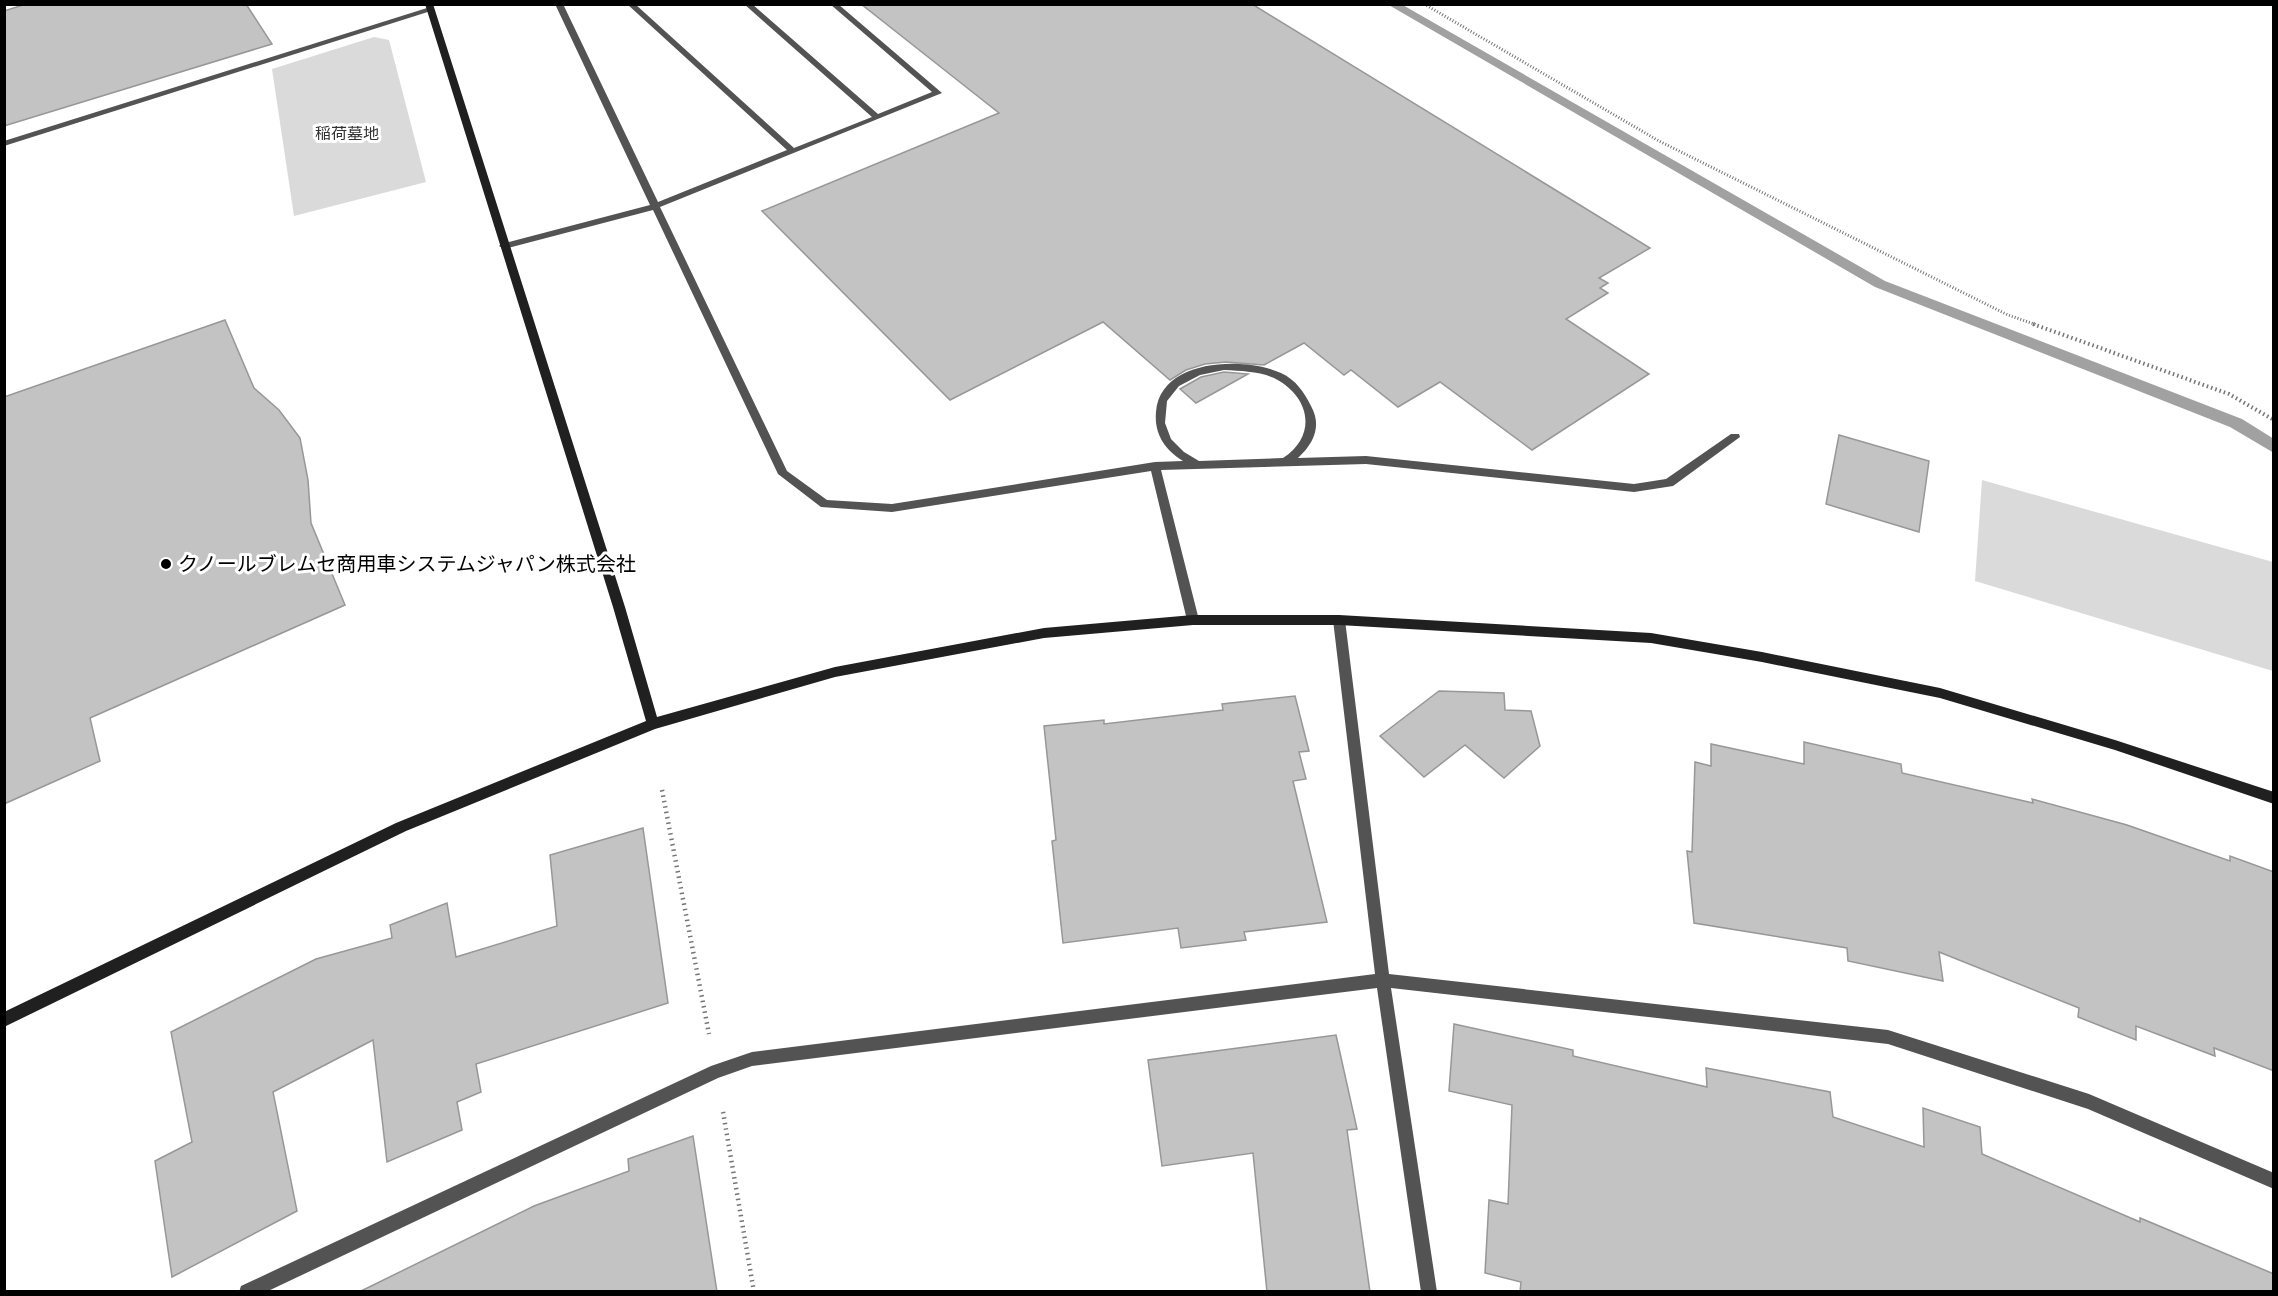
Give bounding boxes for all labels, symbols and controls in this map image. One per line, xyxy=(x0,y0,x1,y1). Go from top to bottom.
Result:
park label: 稲荷墓地 xyxy=(315,123,379,144)
place label: クノールブレムセ商用車システムジャパン株式会社 xyxy=(178,551,636,577)
marker: クノールブレムセ商用車システムジャパン株式会社 xyxy=(159,557,173,571)

